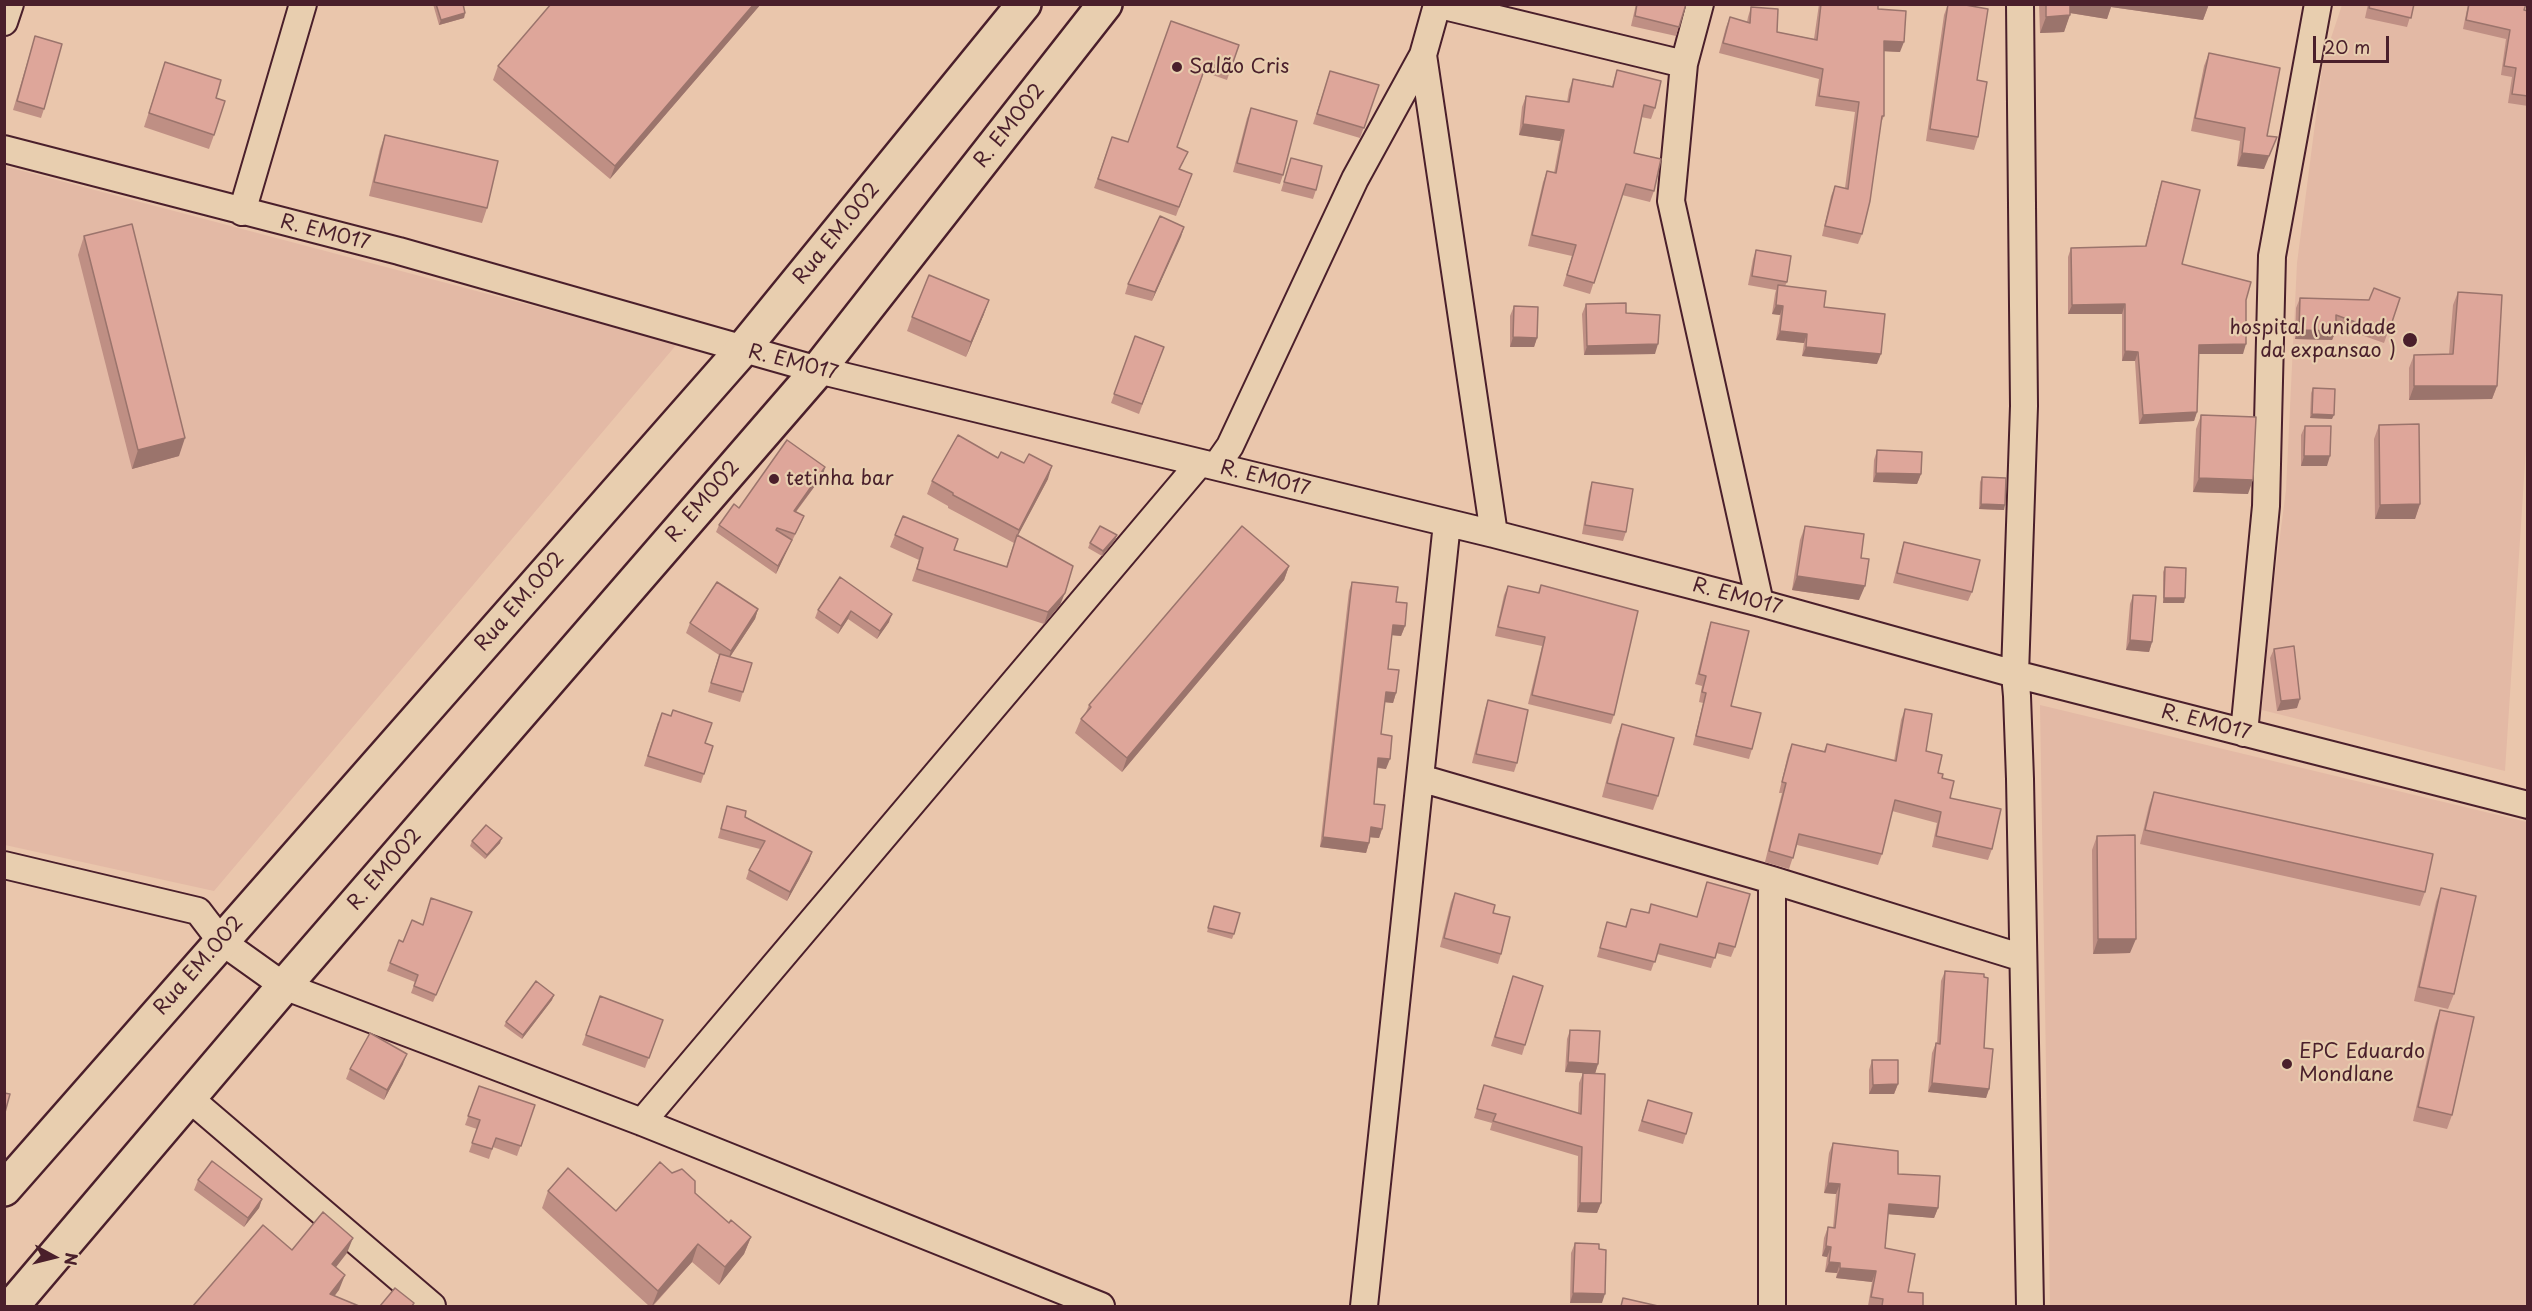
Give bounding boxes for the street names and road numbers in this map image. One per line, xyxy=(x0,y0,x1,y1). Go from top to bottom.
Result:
street label: R. EM002 xyxy=(970,79,1050,173)
street label: Rua EM.002 xyxy=(789,178,885,290)
street label: R. EM017 xyxy=(277,210,373,256)
street label: R. EM017 xyxy=(745,340,841,386)
street label: R. EM002 xyxy=(661,456,745,548)
street label: R. EM017 xyxy=(1217,456,1313,502)
street label: Rua EM.002 xyxy=(470,547,570,657)
street label: R. EM017 xyxy=(1689,574,1785,620)
street label: R. EM017 xyxy=(2158,700,2254,746)
street label: R. EM002 xyxy=(343,824,427,916)
street label: Rua EM.002 xyxy=(149,911,249,1021)

